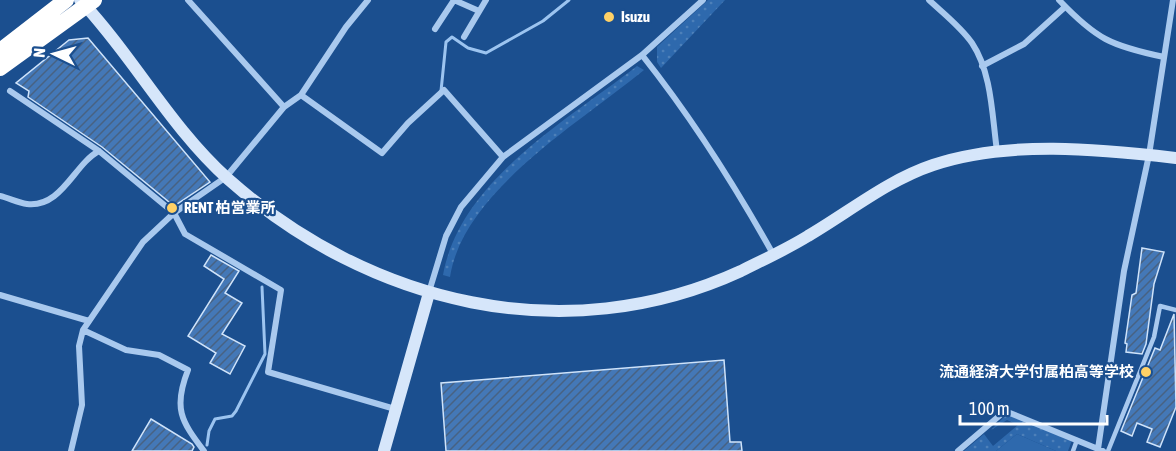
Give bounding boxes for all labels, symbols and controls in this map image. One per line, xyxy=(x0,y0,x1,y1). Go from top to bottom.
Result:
place label: Isuzu xyxy=(621,8,650,25)
marker: Isuzu xyxy=(602,10,616,24)
north arrow xyxy=(24,24,84,84)
text: N xyxy=(30,47,48,58)
place label: RENT 柏営業所 xyxy=(184,199,275,216)
marker: RENT 柏営業所 xyxy=(165,201,179,215)
place label: 流通経済大学付属柏高等学校 xyxy=(939,363,1134,380)
marker: 流通経済大学付属柏高等学校 xyxy=(1139,365,1153,379)
scale bar xyxy=(960,388,1107,426)
text: 100 m xyxy=(969,398,1010,419)

